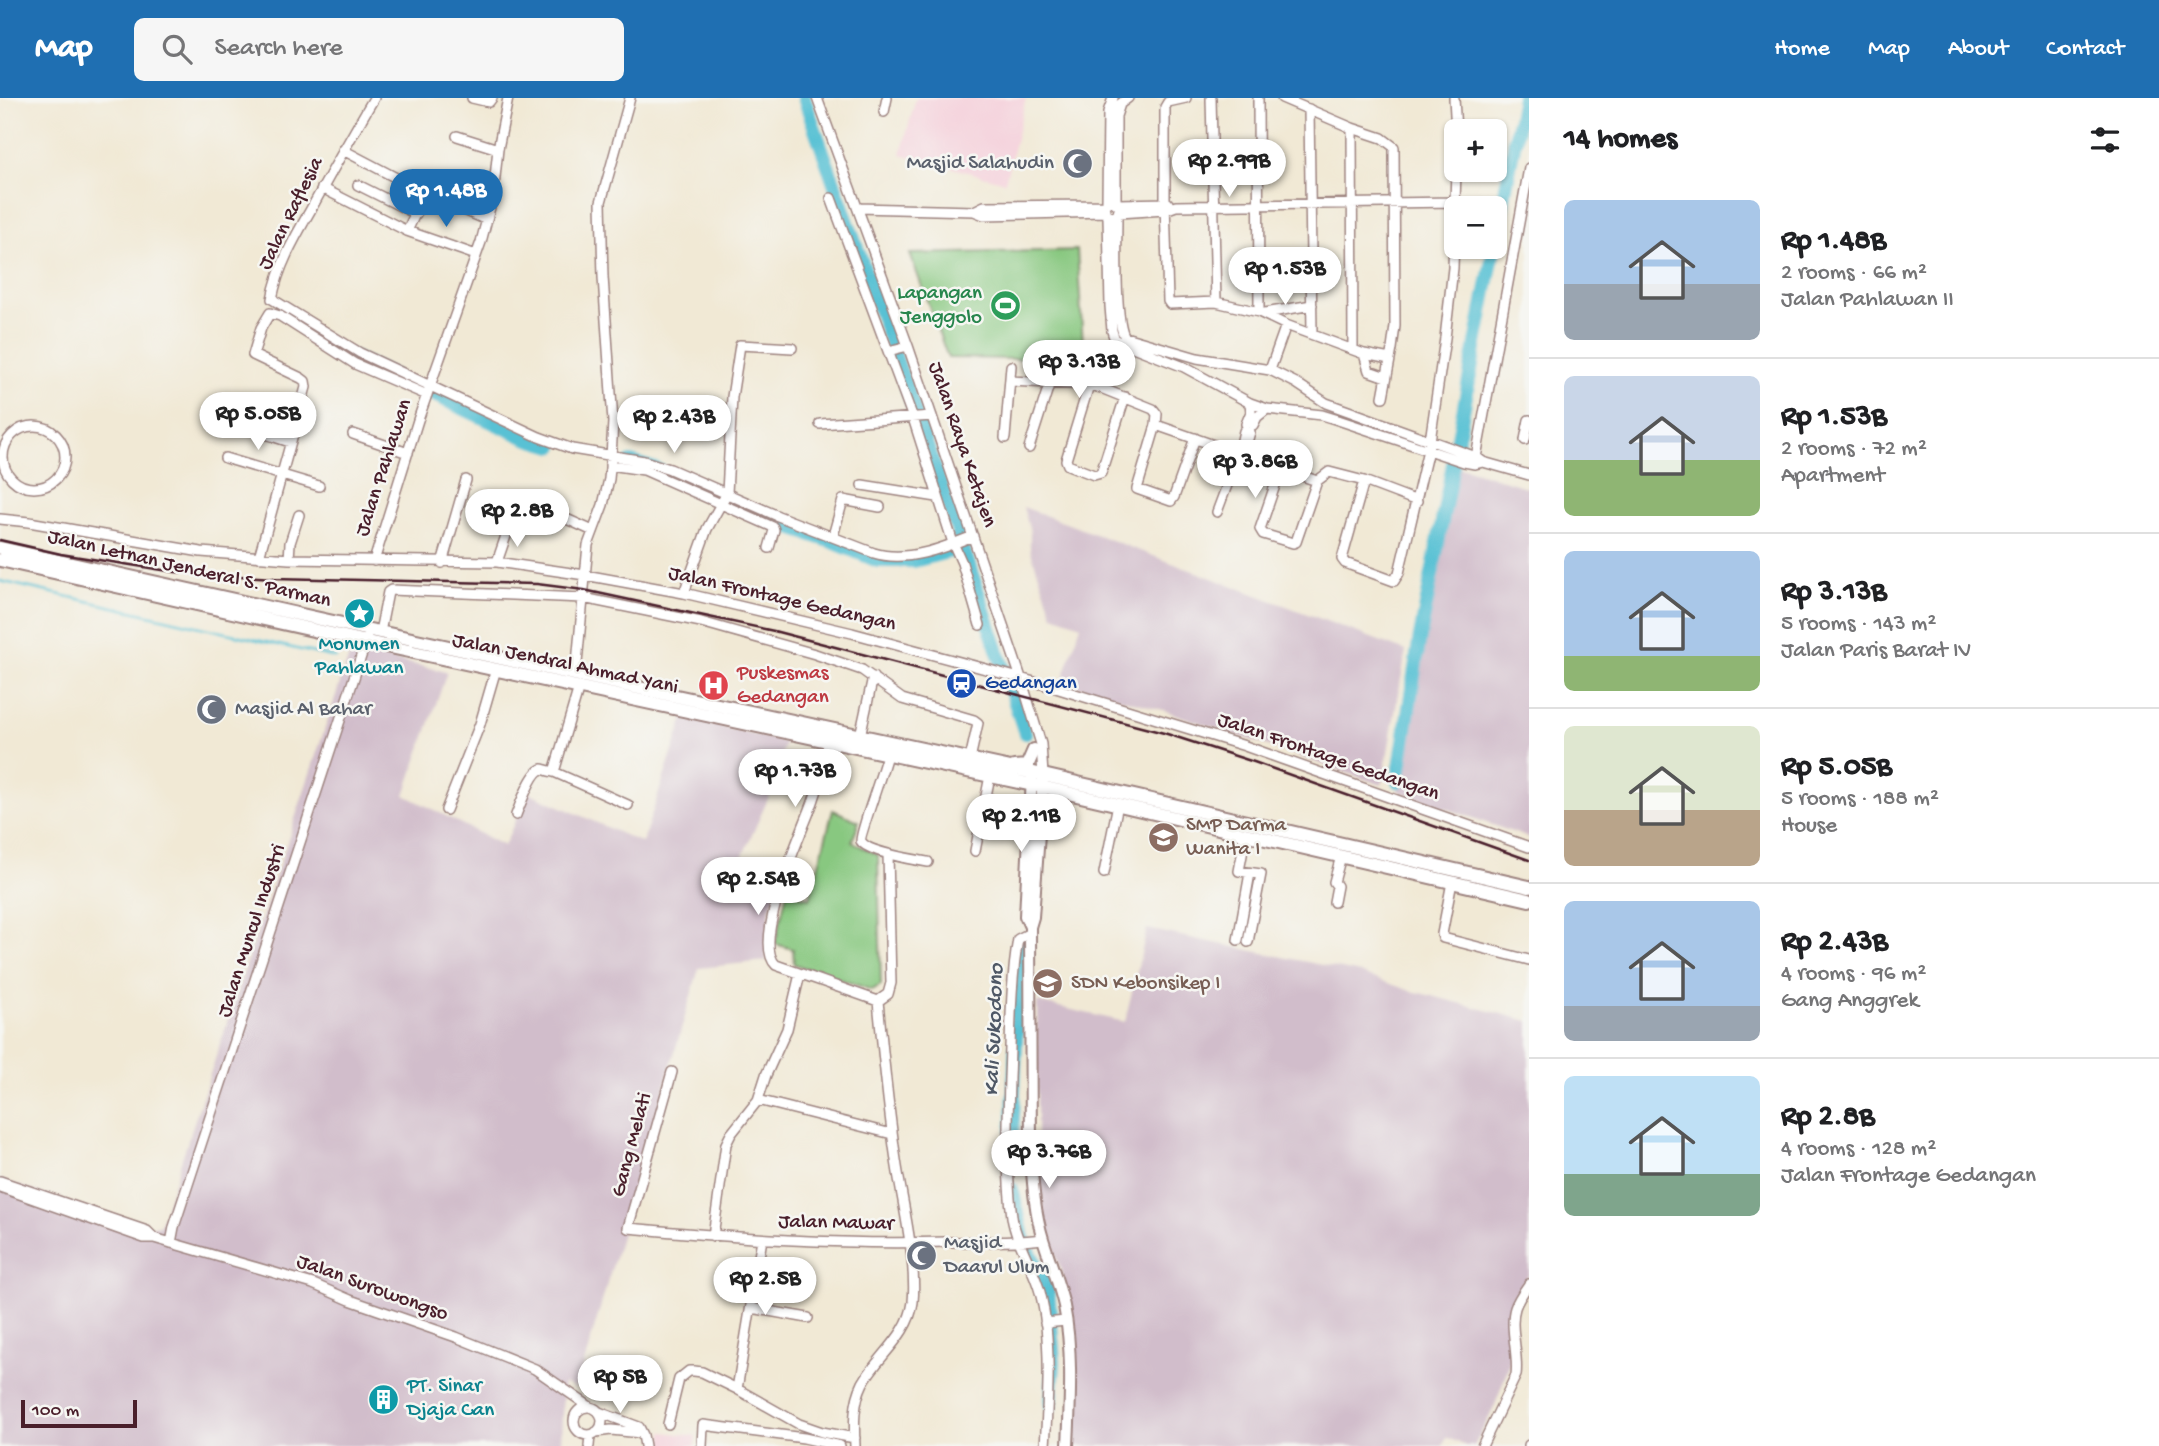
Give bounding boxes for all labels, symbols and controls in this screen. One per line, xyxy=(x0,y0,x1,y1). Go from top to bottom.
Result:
search box xyxy=(134,18,624,81)
text: Map xyxy=(35,30,92,68)
icon: search xyxy=(158,30,196,68)
text: Search here xyxy=(214,34,343,65)
text: Home xyxy=(1774,35,1830,64)
text: Map xyxy=(1868,35,1910,64)
text: About xyxy=(1948,35,2008,64)
text: Contact xyxy=(2046,35,2124,64)
map controls xyxy=(1444,119,1507,259)
button: + xyxy=(1444,119,1507,182)
icon: filters xyxy=(2086,121,2124,159)
text: 14 homes xyxy=(1564,123,1677,158)
pin: Rp 2.99B xyxy=(1157,140,1301,199)
mosque icon: Masjid Salahudin xyxy=(1060,147,1094,181)
text: Rp 2.99B xyxy=(1188,148,1270,175)
street label: Jalan Raflesia xyxy=(254,152,331,275)
place label: Masjid Salahudin xyxy=(906,152,1054,177)
pin: Rp 1.48B xyxy=(374,170,518,229)
text: Rp 1.48B xyxy=(406,178,486,205)
button: − xyxy=(1444,196,1507,259)
text: Rp 1.48B xyxy=(1781,225,1886,260)
icon: home xyxy=(1620,228,1704,312)
pin: Rp 1.53B xyxy=(1213,248,1357,307)
text: Rp 1.53B xyxy=(1244,256,1326,283)
text: 2 rooms · 66 m² xyxy=(1781,260,1927,287)
place label: Lapangan Jenggolo xyxy=(897,282,982,331)
text: Jalan Pahlawan II xyxy=(1781,287,1954,314)
sports icon: Lapangan Jenggolo xyxy=(988,289,1022,323)
pin: Rp 3.13B xyxy=(1007,341,1151,400)
text: Rp 3.13B xyxy=(1039,349,1119,376)
street label: Jalan Raya Ketajen xyxy=(921,359,1001,531)
pin: Rp 5.05B xyxy=(186,392,330,452)
street label: Jalan Pahlawan xyxy=(351,396,419,540)
pin: Rp 2.43B xyxy=(602,396,746,455)
text: Rp 5.05B xyxy=(215,401,301,428)
text: Rp 1.53B xyxy=(1781,401,1887,436)
text: Rp 2.43B xyxy=(633,404,715,431)
icon: home xyxy=(1620,404,1704,488)
text: 2 rooms · 72 m² xyxy=(1781,436,1927,463)
pin: Rp 3.86B xyxy=(1183,440,1327,500)
text: Rp 3.86B xyxy=(1213,449,1297,476)
text: Apartment xyxy=(1781,463,1885,490)
pin: Rp 2.8B xyxy=(452,490,582,549)
text: Rp 2.8B xyxy=(481,498,553,525)
street label: Jalan Letnan Jenderal S. Parman xyxy=(45,525,333,615)
street label: Jalan Frontage Gedangan xyxy=(666,562,898,638)
text: Rp 3.13B xyxy=(1781,576,1887,611)
icon: home xyxy=(1620,579,1704,663)
place icon: Monumen Pahlawan xyxy=(342,596,376,630)
text: 5 rooms · 143 m² xyxy=(1781,611,1936,638)
street label: Jalan Jendral Ahmad Yani xyxy=(450,629,680,701)
place label: Monumen Pahlawan xyxy=(314,633,403,682)
text: Jalan Paris Barat IV xyxy=(1781,638,1971,665)
place label: Puskesmas Gedangan xyxy=(736,662,830,711)
station icon: Gedangan xyxy=(945,667,979,701)
hospital icon: Puskesmas Gedangan xyxy=(697,669,731,703)
place label: Gedangan xyxy=(985,672,1077,697)
mosque icon: Masjid Al Bahar xyxy=(195,693,229,727)
place label: Masjid Al Bahar xyxy=(235,698,373,723)
street label: Jalan Frontage Gedangan xyxy=(1214,708,1442,808)
pin: Rp 1.73B xyxy=(723,750,867,809)
text: Rp 5.05B xyxy=(1781,751,1892,786)
icon: home xyxy=(1620,754,1704,838)
text: Rp 1.73B xyxy=(755,758,835,785)
text: 5 rooms · 188 m² xyxy=(1781,786,1939,813)
pin: Rp 2.11B xyxy=(949,794,1093,854)
text: Rp 2.11B xyxy=(982,803,1060,830)
text: House xyxy=(1781,813,1837,840)
place label: SMP Darma Wanita I xyxy=(1186,814,1288,863)
school or university icon: SMP Darma Wanita I xyxy=(1146,821,1180,855)
street label: Jalan Muncul Industri xyxy=(213,841,293,1021)
pin: Rp 2.54B xyxy=(686,858,830,917)
text: Rp 2.54B xyxy=(717,866,799,893)
text: Rp 2.43B xyxy=(1781,926,1888,961)
icon: home xyxy=(1620,929,1704,1013)
text: 4 rooms · 96 m² xyxy=(1781,961,1926,988)
water label: Kali Sukodono xyxy=(979,962,1011,1097)
school or university icon: SDN Kebonsikep I xyxy=(1031,967,1065,1001)
place label: SDN Kebonsikep I xyxy=(1071,972,1220,997)
text: Gang Anggrek xyxy=(1781,988,1919,1015)
street label: Gang Melati xyxy=(607,1090,659,1200)
text: Rp 2.8B xyxy=(1781,1101,1875,1136)
icon: home xyxy=(1620,1104,1704,1188)
pin: Rp 3.76B xyxy=(977,1130,1121,1190)
text: 4 rooms · 128 m² xyxy=(1781,1136,1936,1163)
text: Rp 3.76B xyxy=(1007,1139,1091,1166)
text: Jalan Frontage Gedangan xyxy=(1781,1163,2036,1190)
street label: Jalan Mawar xyxy=(778,1210,896,1238)
place label: Masjid Daarul Ulum xyxy=(942,1232,1049,1281)
mosque icon: Masjid Daarul Ulum xyxy=(904,1239,938,1273)
street label: Jalan Surowongso xyxy=(293,1250,451,1328)
pin: Rp 2.5B xyxy=(700,1258,830,1317)
text: Rp 2.5B xyxy=(729,1266,801,1293)
pin: Rp 5B xyxy=(571,1356,669,1415)
text: Rp 5B xyxy=(594,1364,646,1391)
place label: PT. Sinar Djaja Can xyxy=(405,1375,494,1424)
building icon: PT. Sinar Djaja Can xyxy=(367,1382,401,1416)
scale bar xyxy=(21,1397,136,1429)
text: 100 m xyxy=(32,1400,79,1423)

